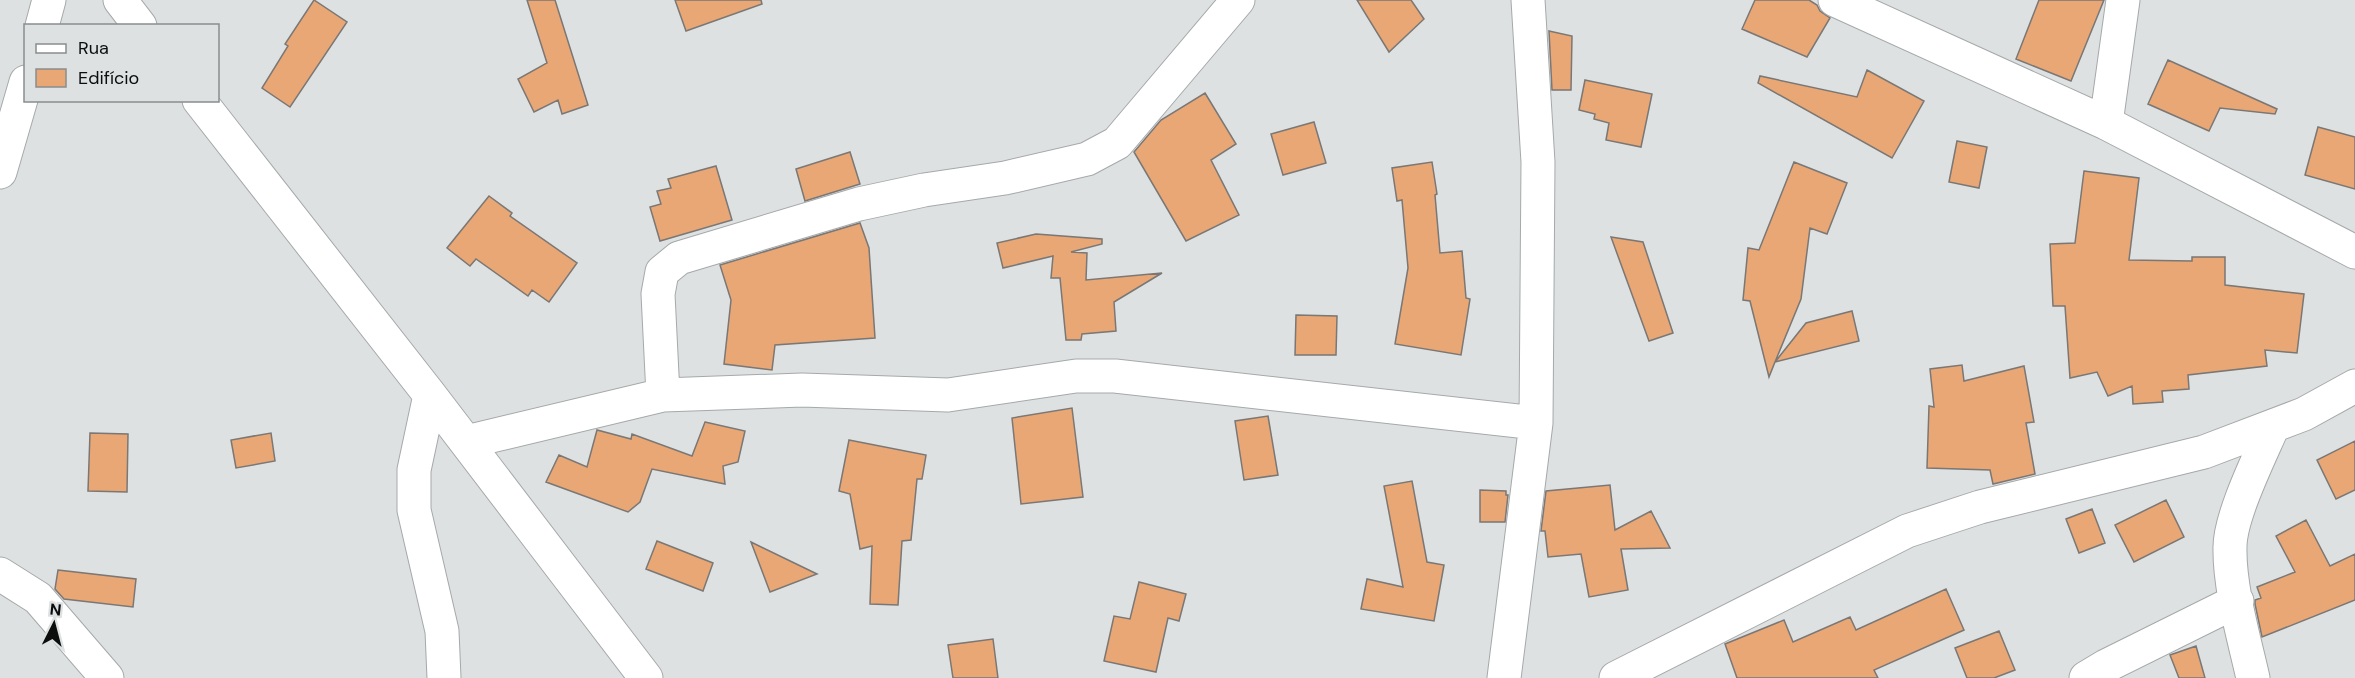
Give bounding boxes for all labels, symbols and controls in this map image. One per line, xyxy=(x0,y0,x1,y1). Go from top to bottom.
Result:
legend xyxy=(24,24,219,102)
text: Rua xyxy=(78,36,109,60)
text: Edifício xyxy=(78,66,139,90)
north arrow xyxy=(24,594,84,654)
text: N xyxy=(49,599,62,621)

